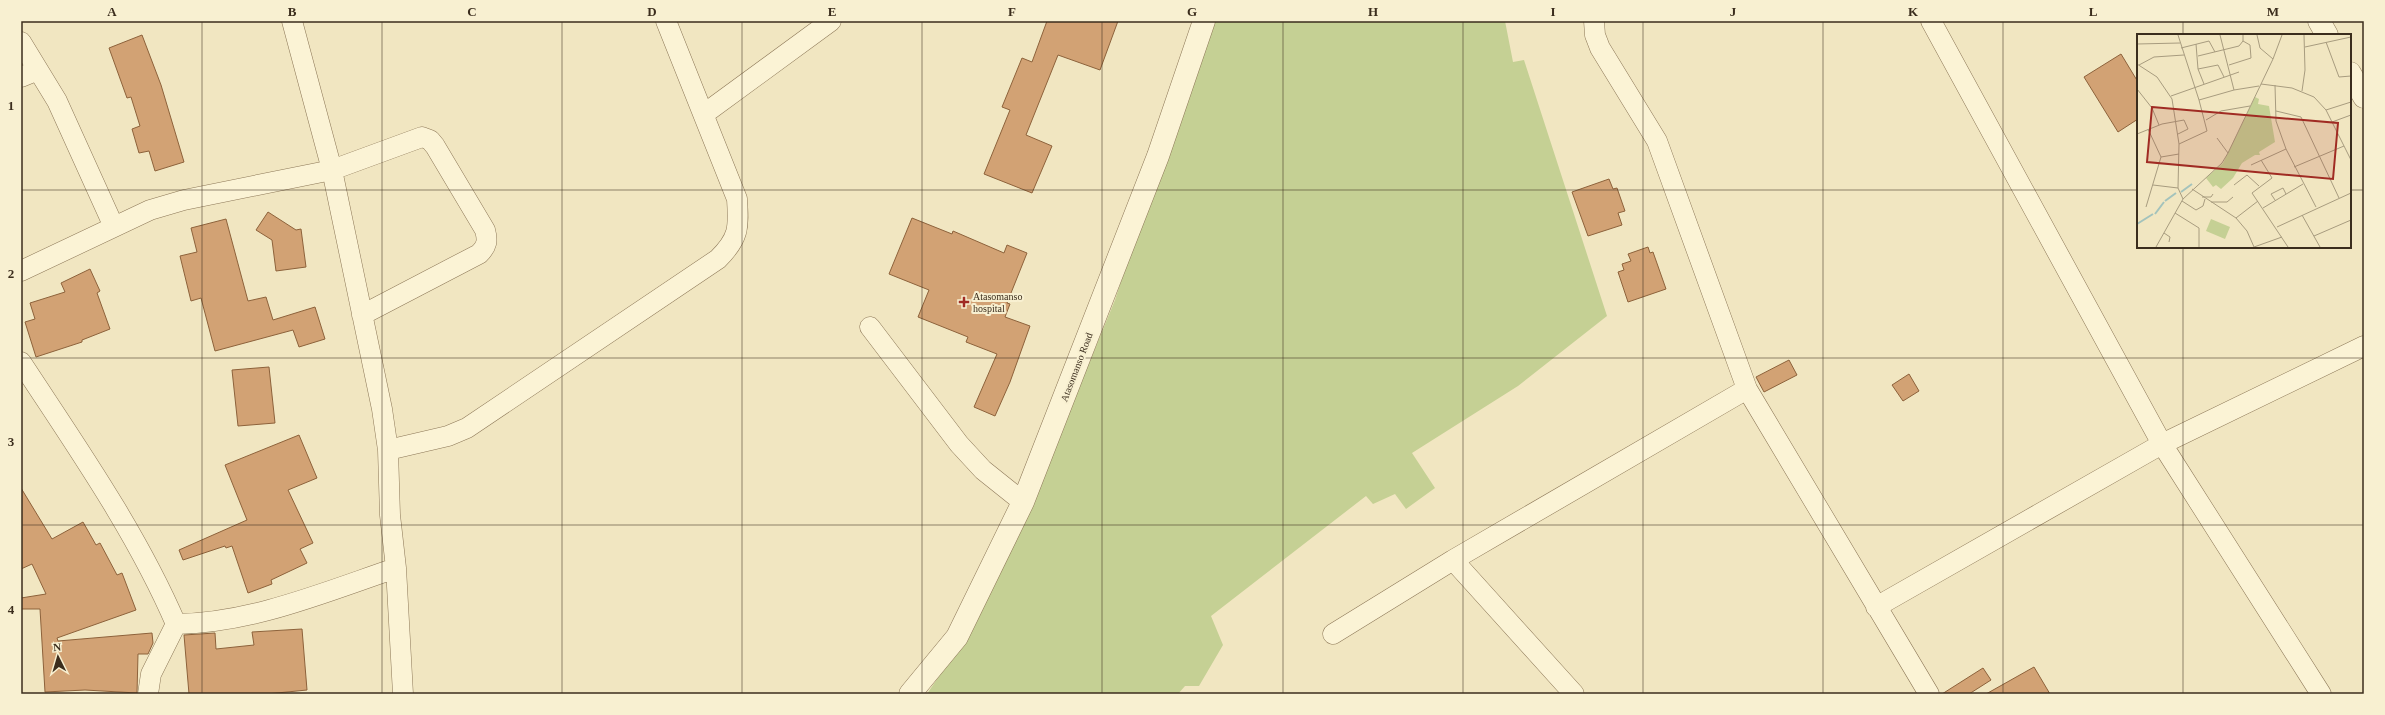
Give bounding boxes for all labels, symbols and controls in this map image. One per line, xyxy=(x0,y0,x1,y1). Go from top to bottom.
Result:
text: A xyxy=(107,4,117,19)
text: B xyxy=(288,4,297,19)
text: C xyxy=(467,4,477,19)
text: D xyxy=(647,4,657,19)
text: E xyxy=(828,4,836,19)
text: F xyxy=(1008,4,1016,19)
text: G xyxy=(1187,4,1197,19)
text: H xyxy=(1368,4,1378,19)
text: I xyxy=(1550,4,1556,19)
text: J xyxy=(1730,4,1737,19)
text: K xyxy=(1908,4,1919,19)
text: L xyxy=(2089,4,2098,19)
text: M xyxy=(2267,4,2279,19)
inset map xyxy=(2137,34,2351,248)
text: 1 xyxy=(8,98,14,113)
text: 2 xyxy=(8,266,14,281)
place label: Atasomanso hospital xyxy=(973,291,1022,314)
marker: Atasomanso hospital xyxy=(958,296,970,308)
street label: Atasomanso Road xyxy=(1058,331,1095,403)
text: 3 xyxy=(8,434,15,449)
text: 4 xyxy=(8,602,15,617)
north arrow xyxy=(38,637,78,677)
text: N xyxy=(53,641,62,653)

